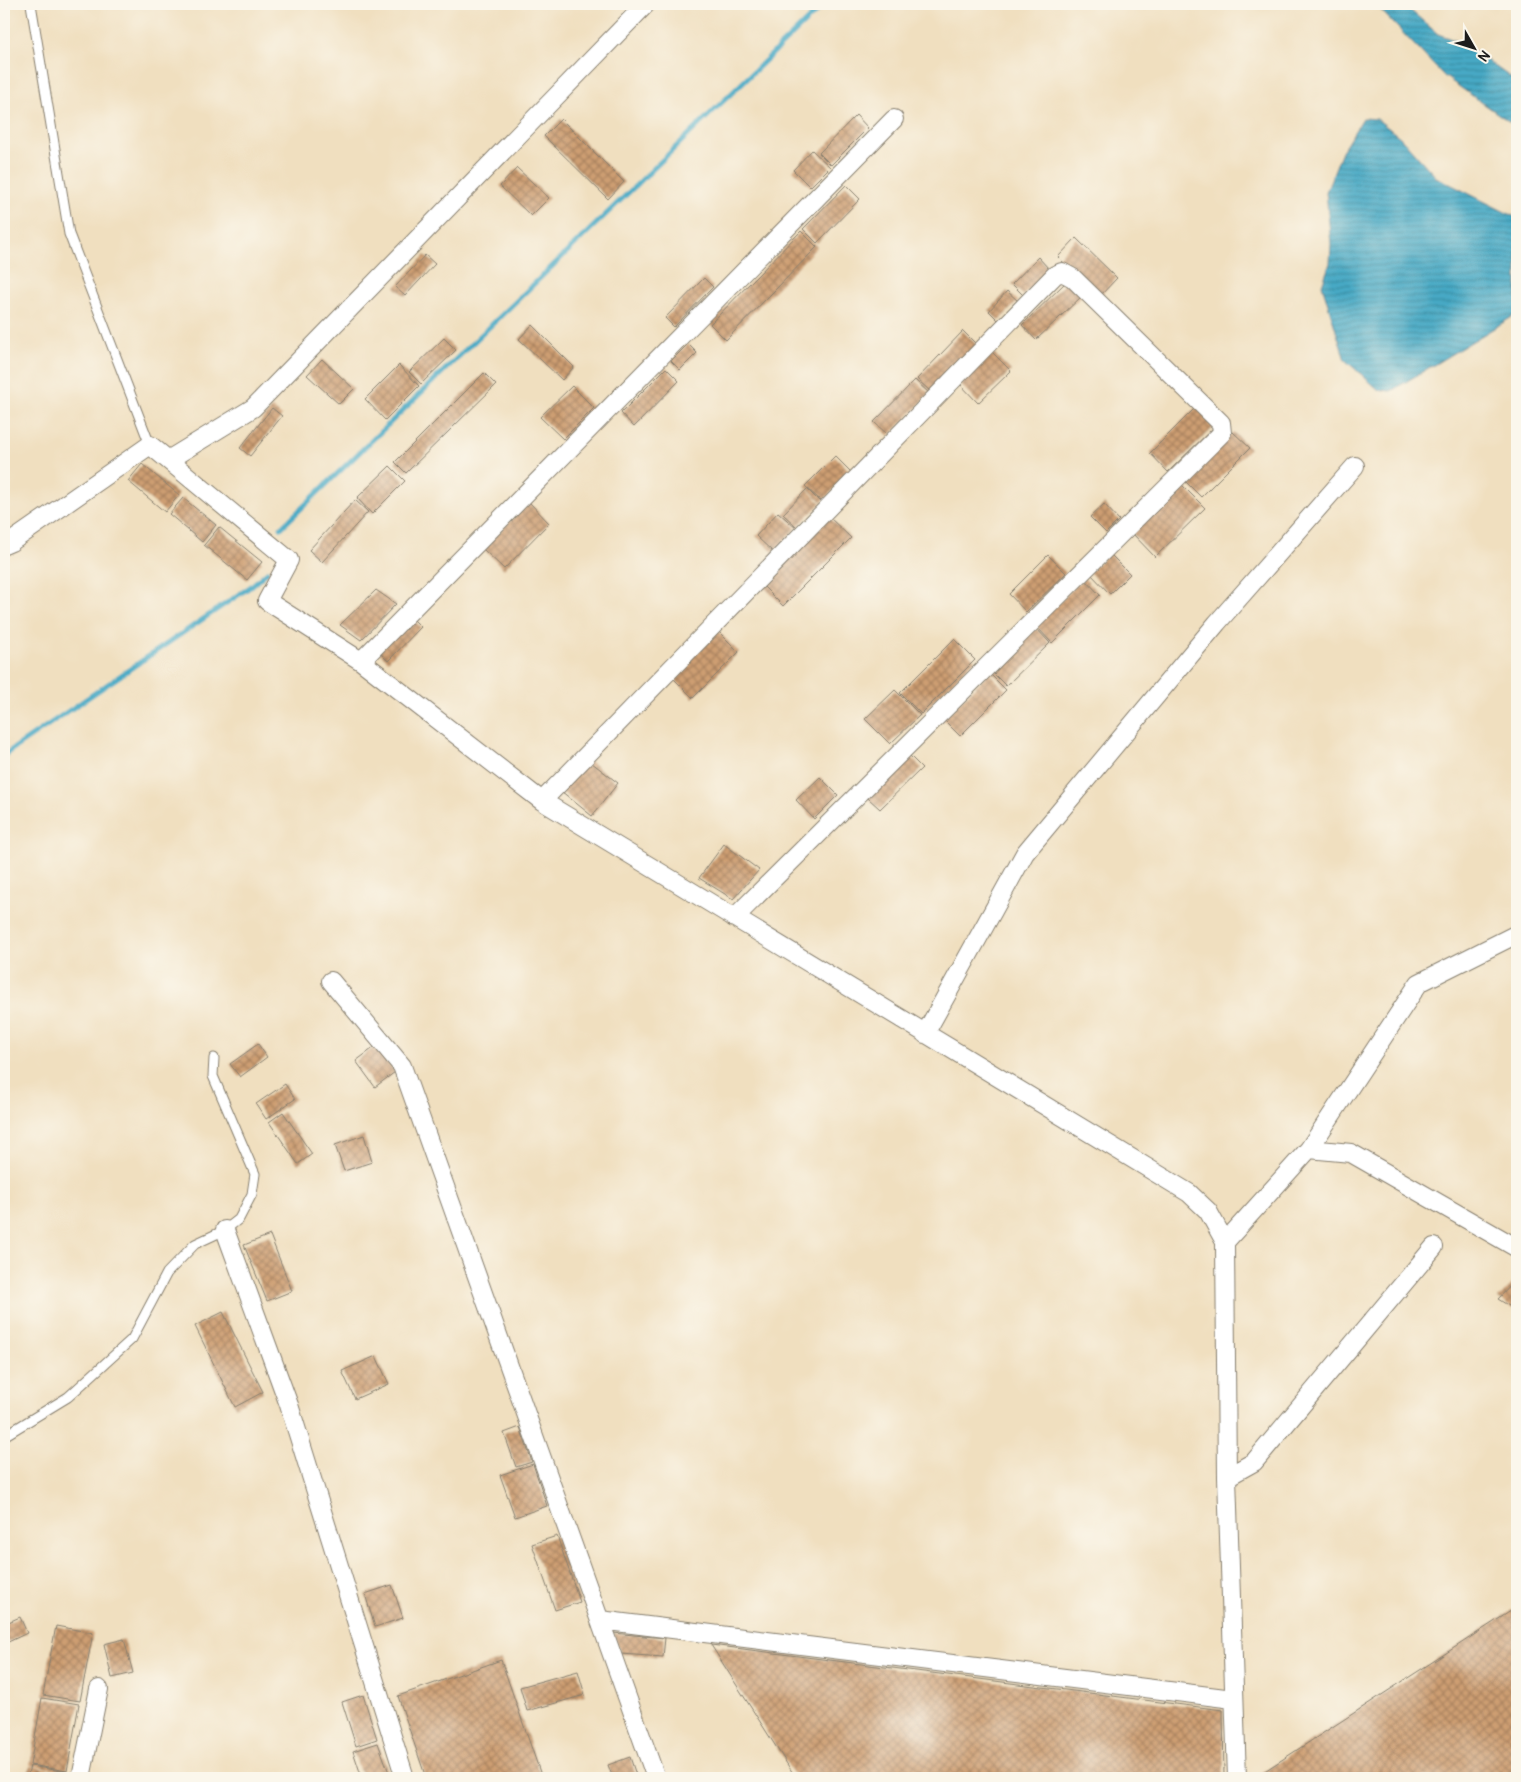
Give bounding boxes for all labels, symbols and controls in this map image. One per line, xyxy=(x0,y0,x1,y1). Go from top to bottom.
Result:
north arrow xyxy=(1448,22,1498,72)
text: N xyxy=(1474,47,1493,65)

